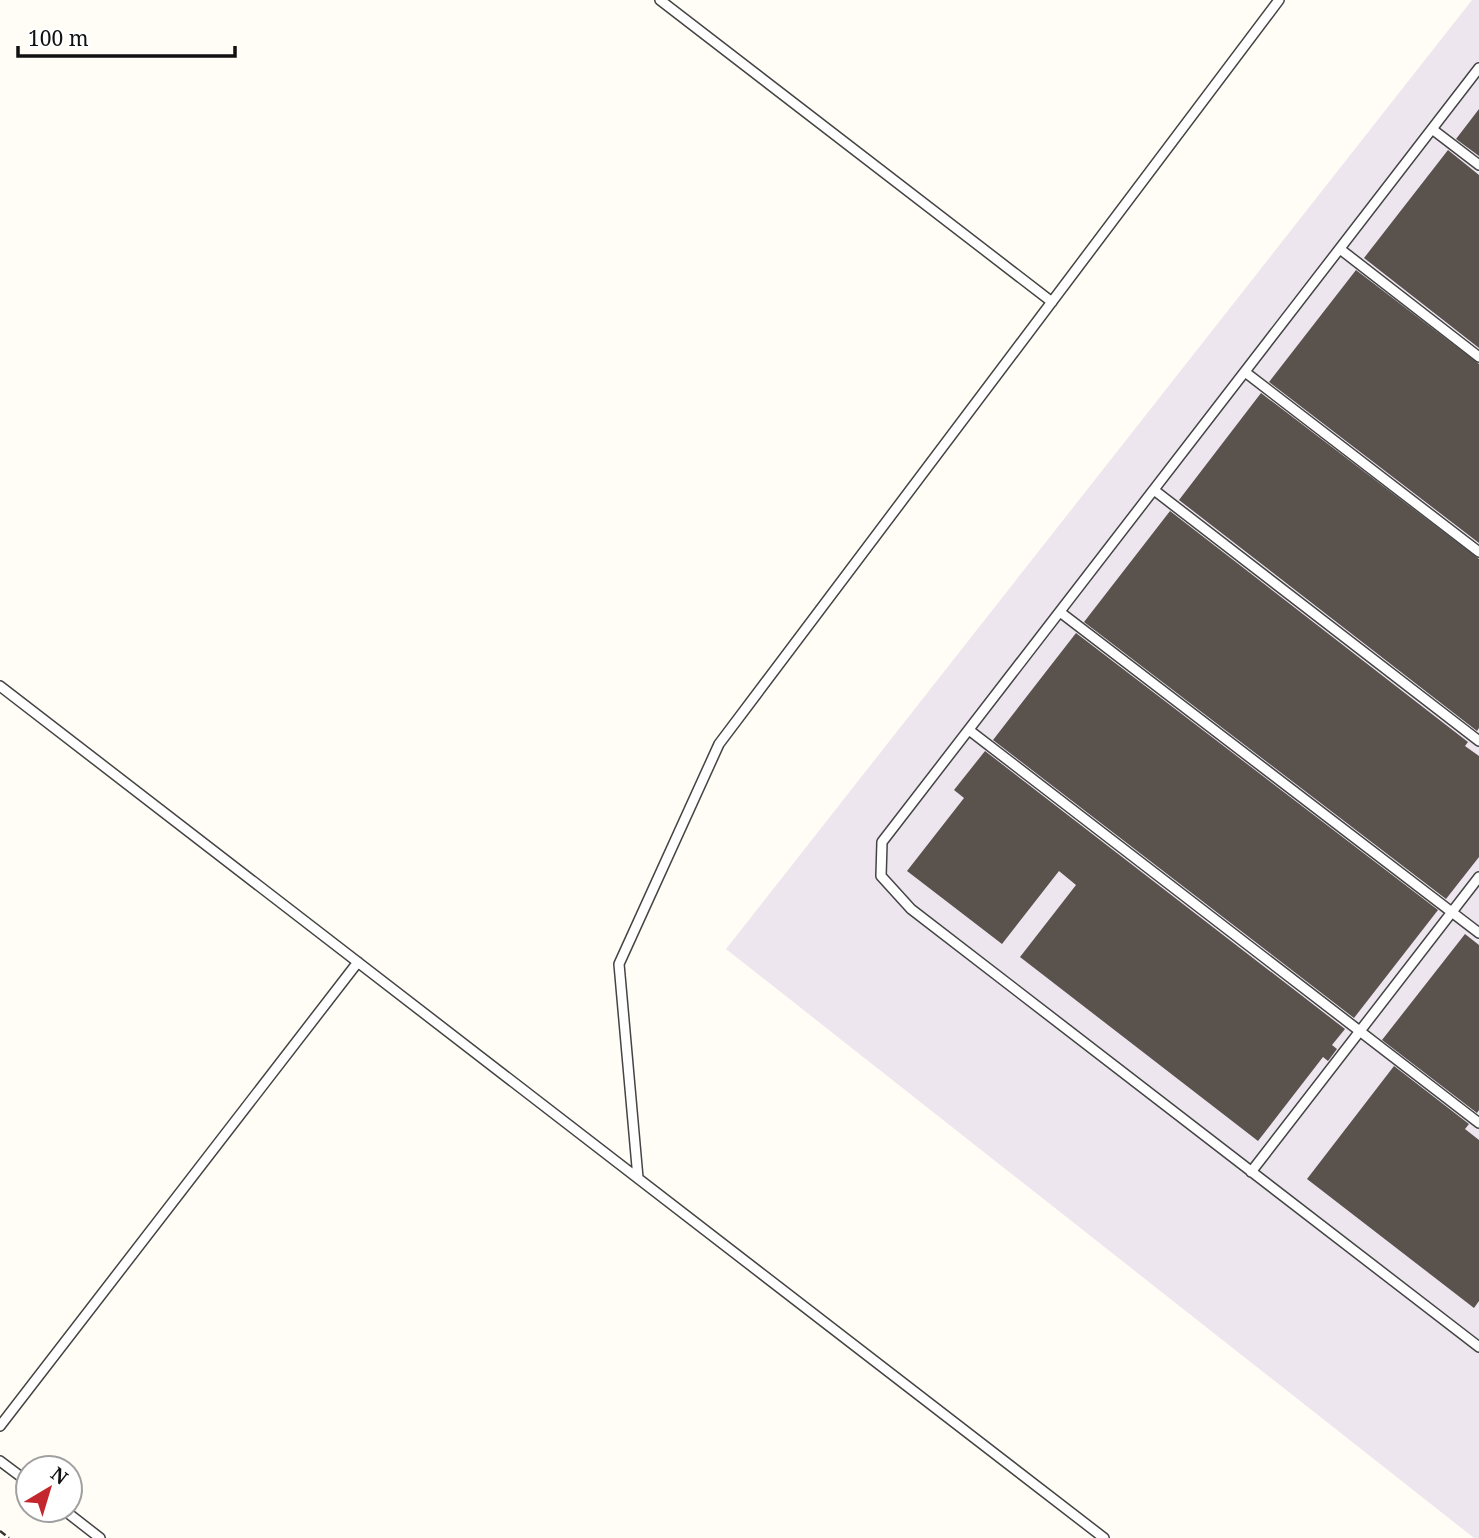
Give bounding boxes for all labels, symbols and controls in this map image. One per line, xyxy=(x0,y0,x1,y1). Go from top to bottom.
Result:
scale bar xyxy=(18,14,234,58)
text: 100 m xyxy=(28,24,89,52)
north arrow xyxy=(14,1454,84,1524)
text: N xyxy=(46,1461,73,1490)

